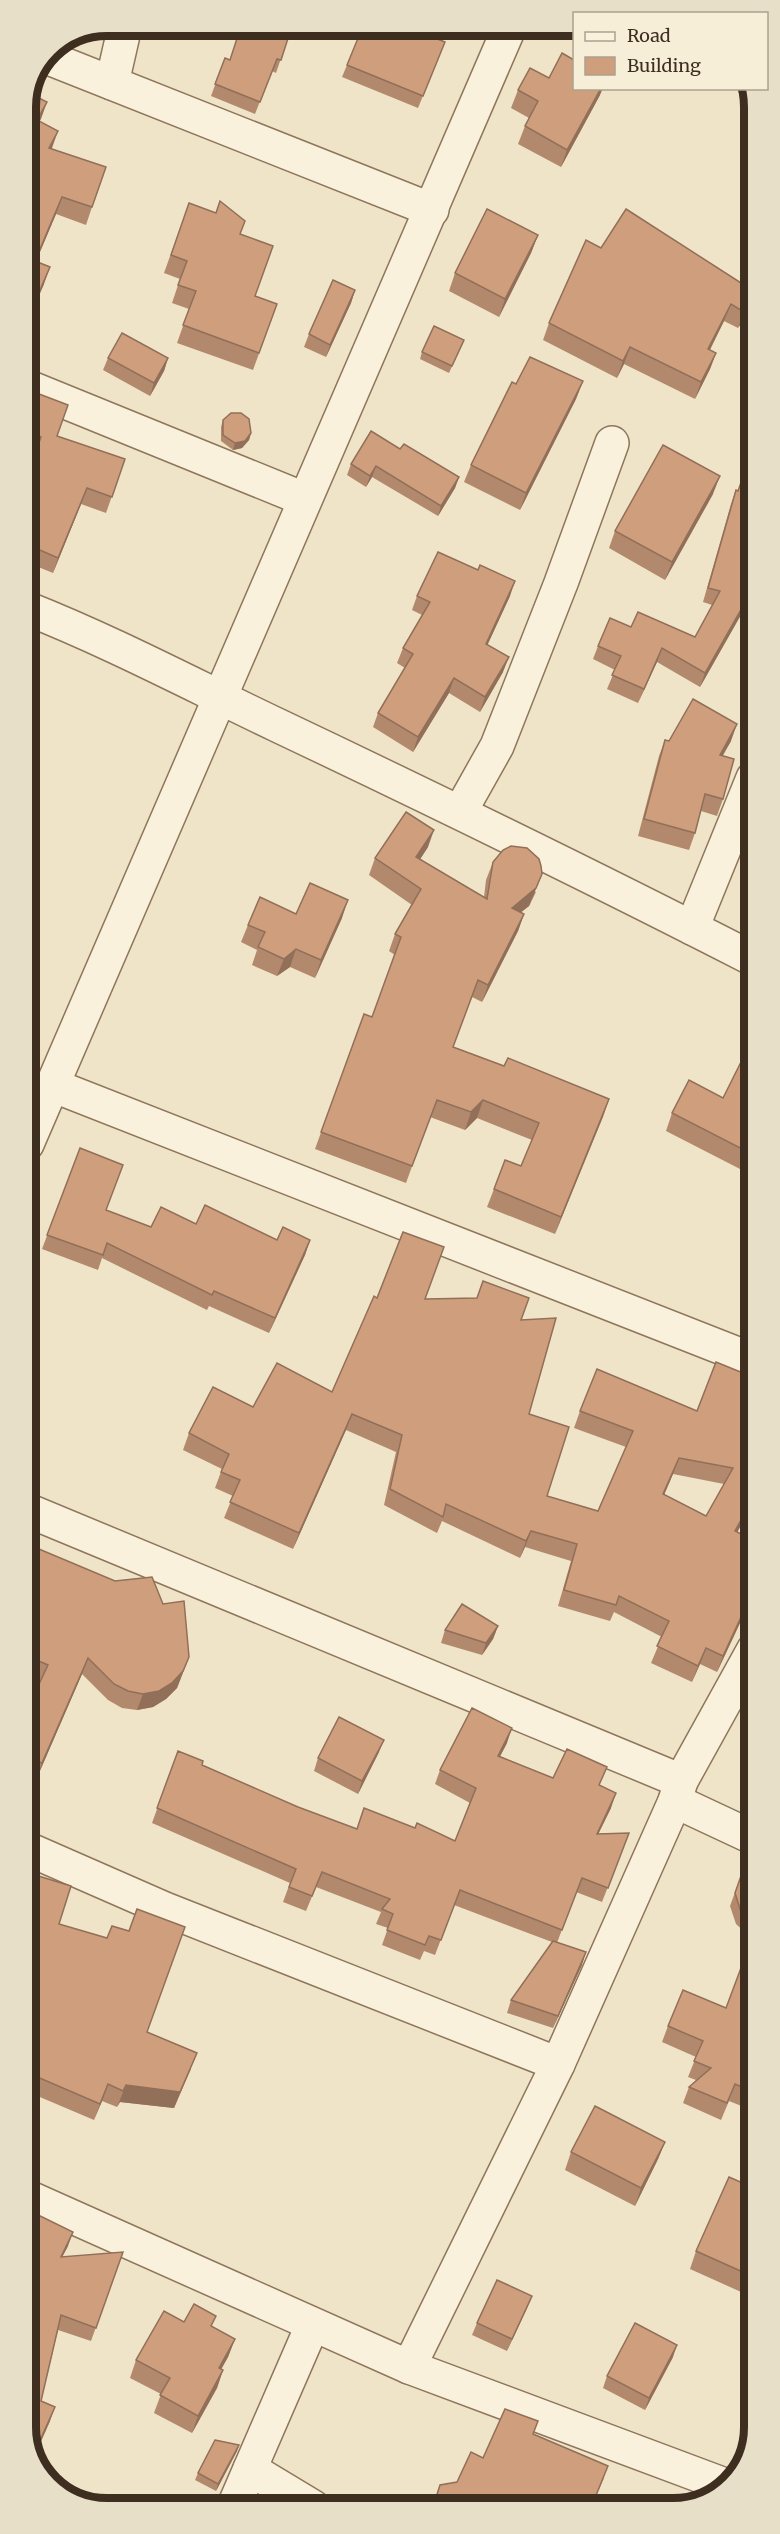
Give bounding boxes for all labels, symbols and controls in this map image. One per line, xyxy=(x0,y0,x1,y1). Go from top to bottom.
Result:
legend xyxy=(573,12,768,90)
text: Road xyxy=(627,24,671,47)
text: Building xyxy=(627,54,701,77)

